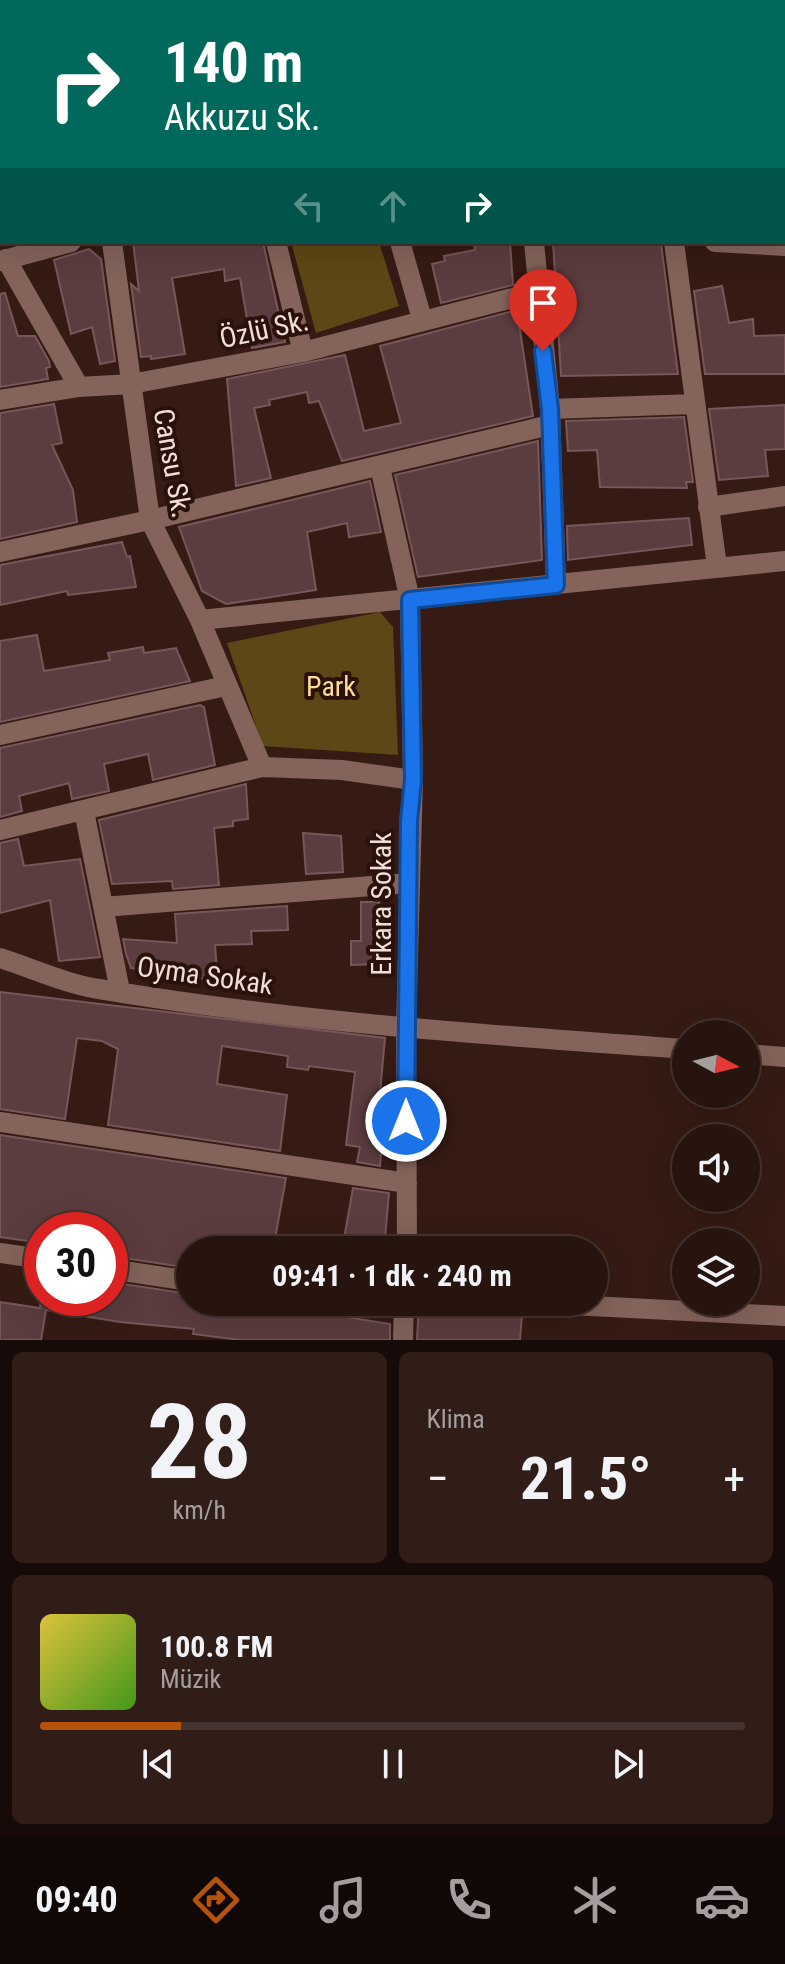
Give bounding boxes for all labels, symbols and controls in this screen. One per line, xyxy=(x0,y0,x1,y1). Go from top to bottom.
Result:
text: 140 m xyxy=(164,30,303,96)
icon: right xyxy=(32,32,136,136)
text: Akkuzu Sk. xyxy=(164,97,320,139)
icon: left xyxy=(287,184,331,228)
icon: ahead xyxy=(371,184,415,228)
icon: right xyxy=(455,184,499,228)
pin xyxy=(509,269,577,351)
icon: arrive xyxy=(521,281,565,325)
street label: Özlü Sk. xyxy=(217,304,312,355)
street label: Cansu Sk. xyxy=(147,406,198,520)
park label: Park xyxy=(306,670,356,703)
street label: Erkara Sokak xyxy=(365,832,398,976)
street label: Oyma Sokak xyxy=(135,950,275,1001)
north arrow xyxy=(672,1020,760,1108)
map controls xyxy=(672,1020,760,1316)
position arrow xyxy=(364,1079,448,1163)
button: sound xyxy=(672,1124,760,1212)
speed limit sign: 30 xyxy=(24,1212,128,1316)
button: layers xyxy=(672,1228,760,1316)
text: 09:41 · 1 dk · 240 m xyxy=(272,1258,512,1293)
text: 28 xyxy=(147,1382,252,1503)
text: Klima xyxy=(427,1404,485,1434)
text: 21.5° xyxy=(520,1443,652,1514)
text: − xyxy=(427,1453,449,1505)
text: + xyxy=(723,1453,745,1505)
text: km/h xyxy=(173,1495,226,1525)
text: 100.8 FM xyxy=(160,1629,273,1664)
text: Müzik xyxy=(160,1664,221,1694)
icon: previous xyxy=(136,1742,180,1786)
icon: pause xyxy=(371,1742,415,1786)
icon: next xyxy=(606,1742,650,1786)
icon: directions xyxy=(188,1872,244,1928)
icon: music xyxy=(315,1872,371,1928)
icon: phone xyxy=(441,1872,497,1928)
icon: climate xyxy=(567,1872,623,1928)
icon: car xyxy=(694,1872,750,1928)
text: 09:40 xyxy=(35,1879,118,1921)

